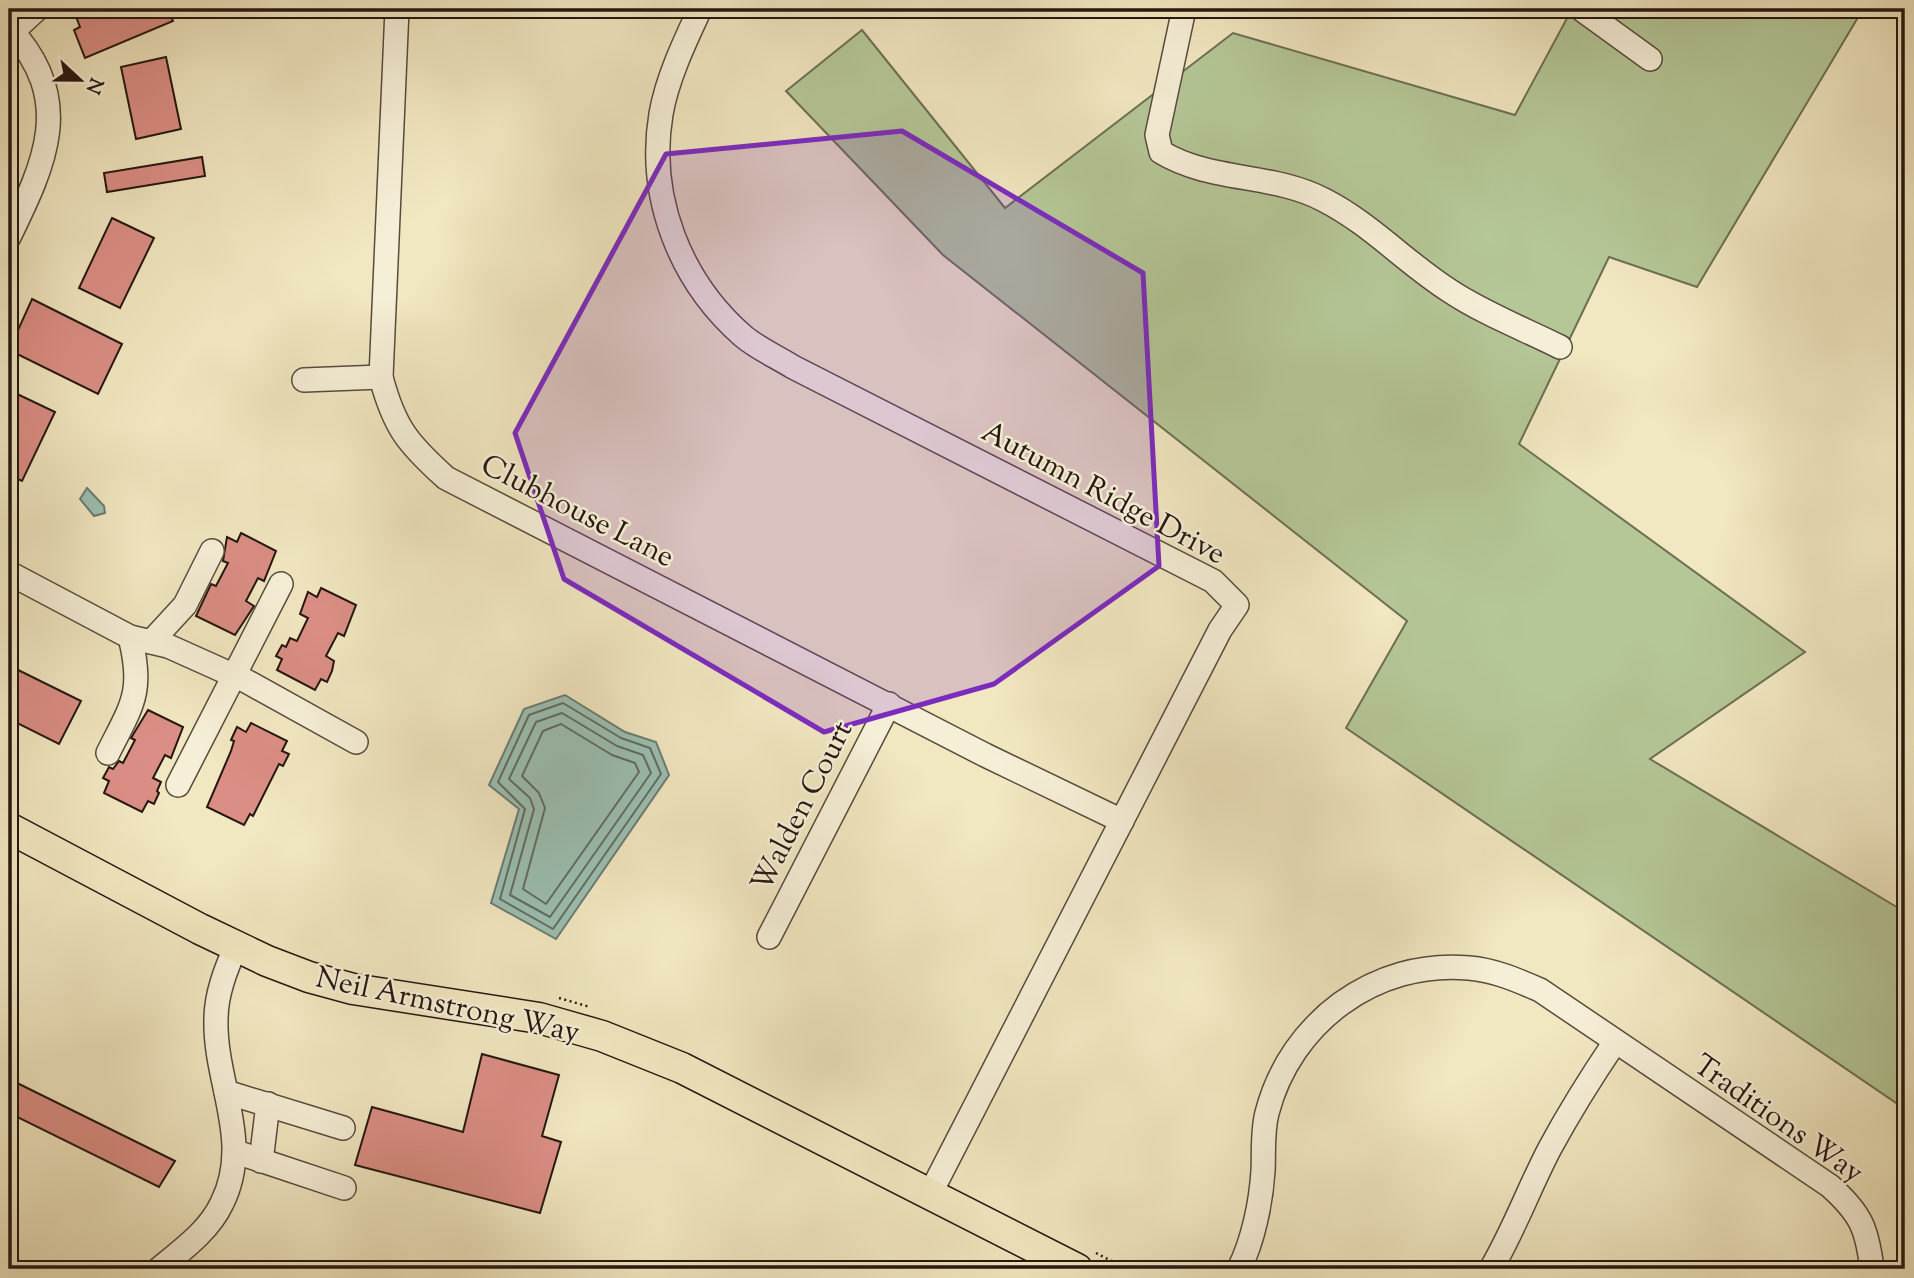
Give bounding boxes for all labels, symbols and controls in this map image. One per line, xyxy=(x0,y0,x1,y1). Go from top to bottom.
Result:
north arrow xyxy=(46,46,116,116)
text: N xyxy=(78,73,109,98)
street label: Autumn Ridge Drive xyxy=(973,412,1232,577)
street label: Clubhouse Lane xyxy=(473,445,681,580)
street label: Walden Court xyxy=(742,714,865,900)
street label: Neil Armstrong Way xyxy=(312,957,583,1055)
street label: Traditions Way xyxy=(1684,1045,1872,1195)

